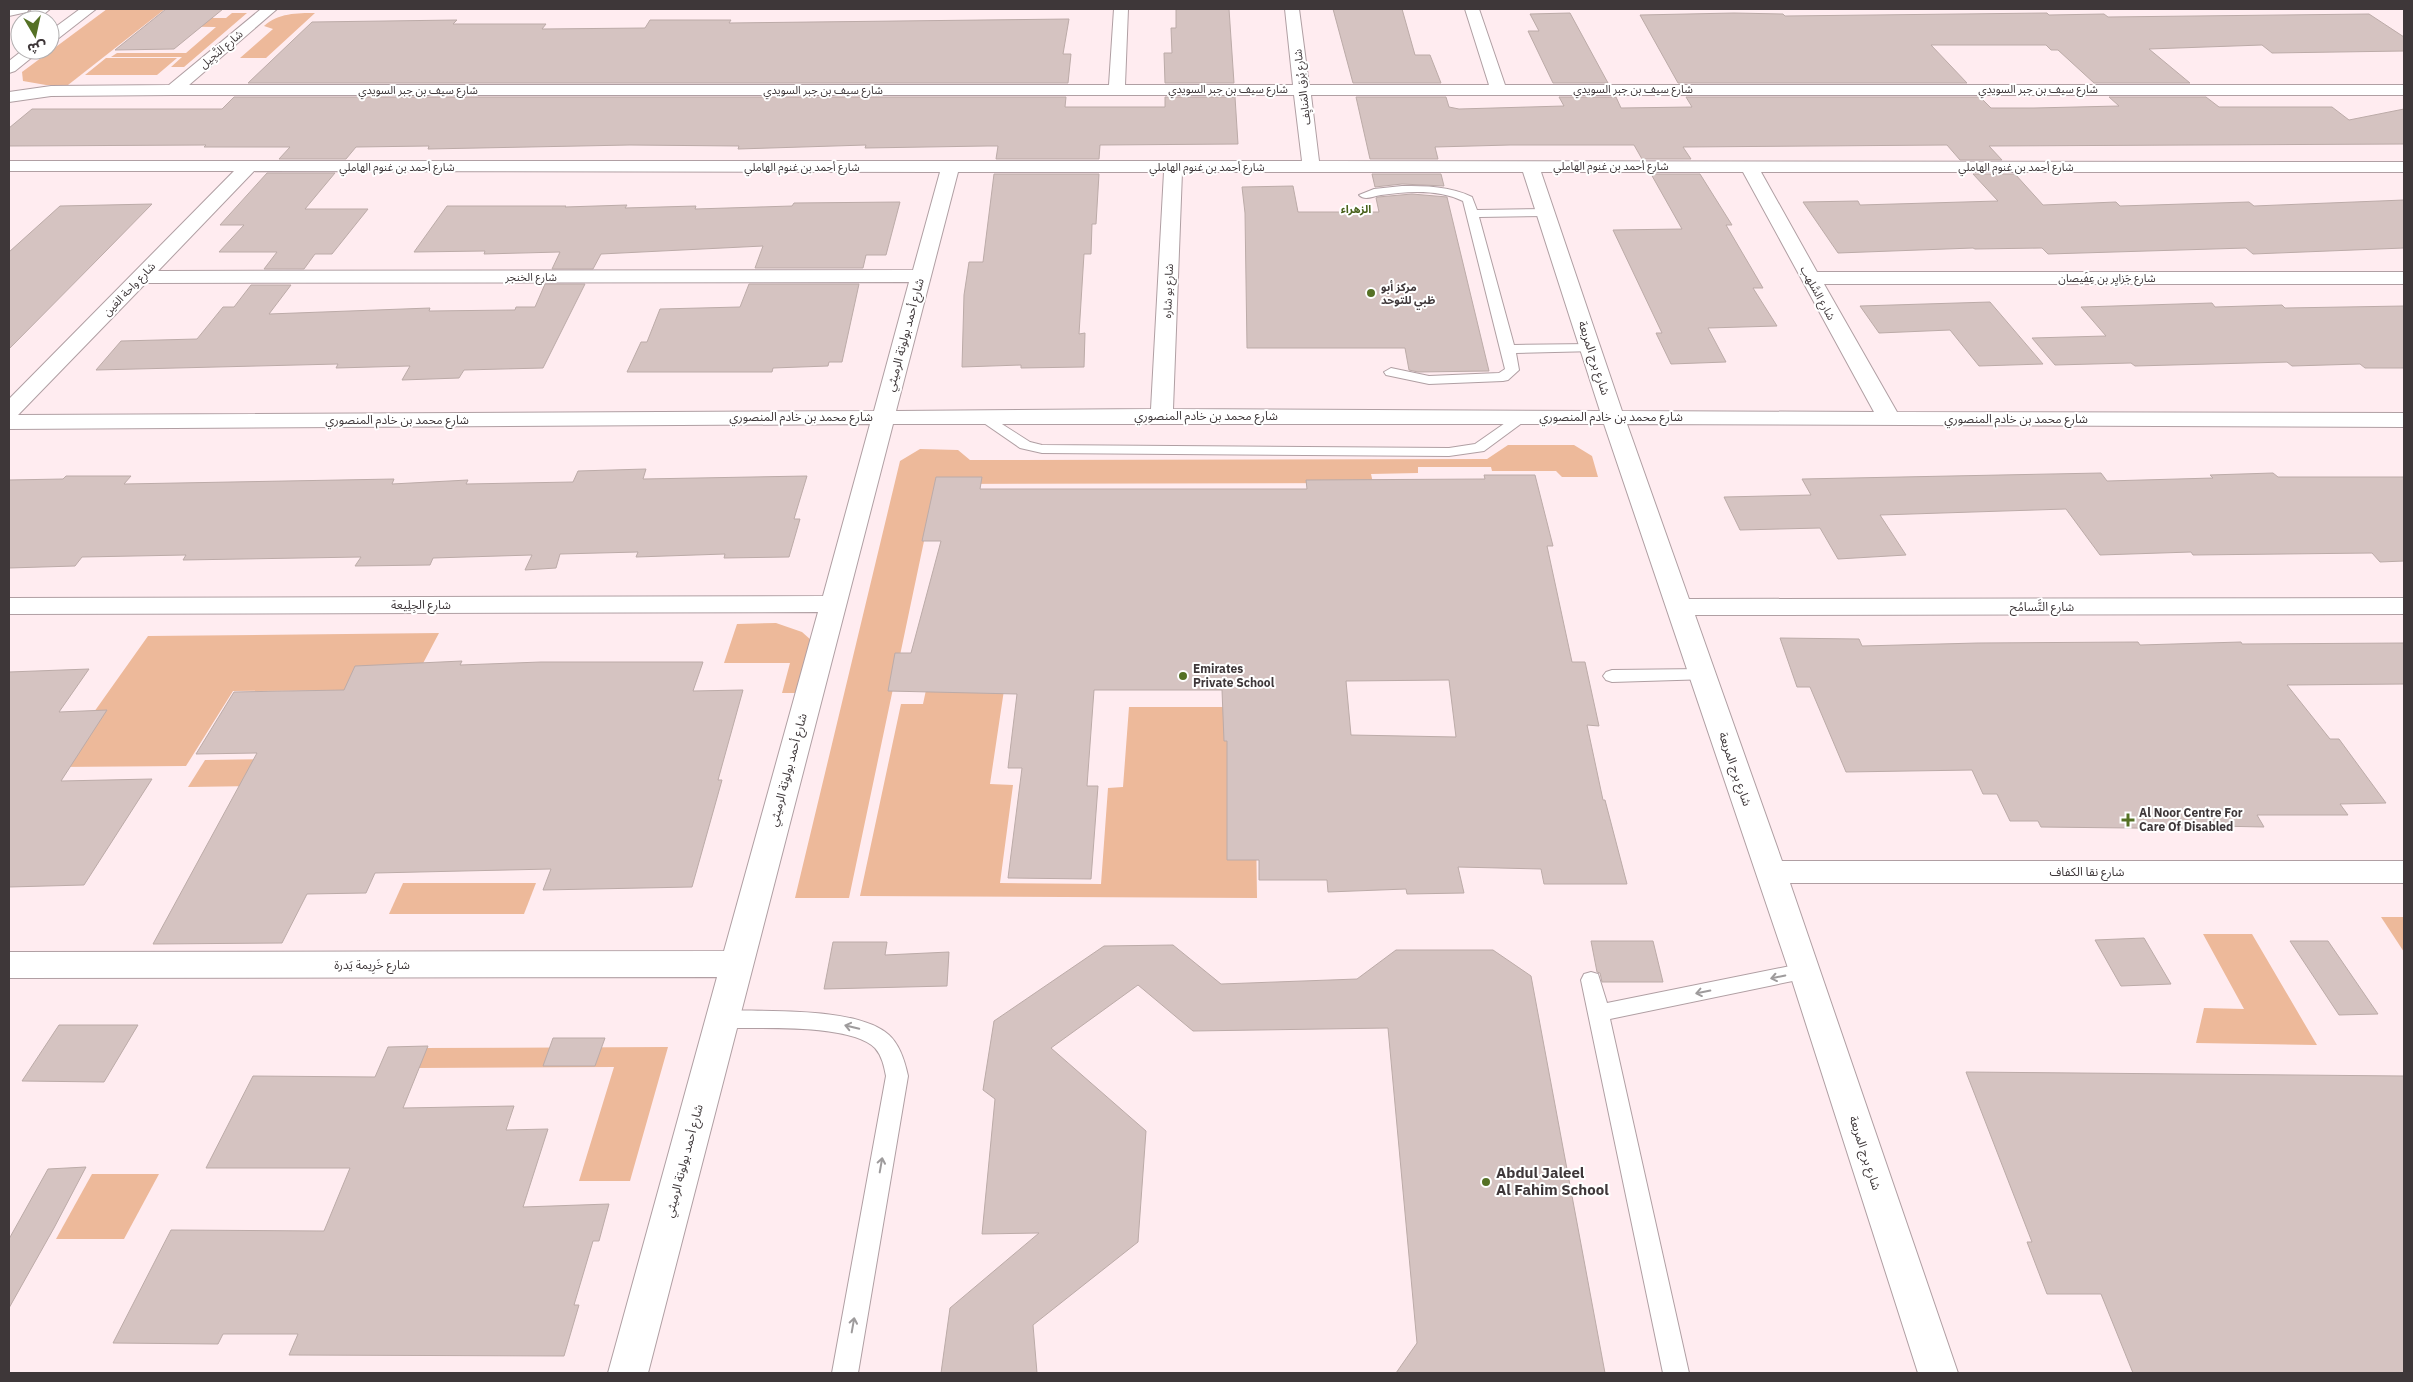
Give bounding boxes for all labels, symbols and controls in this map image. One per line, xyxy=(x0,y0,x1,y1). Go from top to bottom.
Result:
north arrow xyxy=(10,10,60,60)
street label: شارع النَّجِيل xyxy=(196,27,247,72)
text: ش xyxy=(26,37,48,58)
street label: شارع بُرق المَنايِف xyxy=(1290,48,1315,126)
street label: شارع سيف بن جبر السويدي xyxy=(1168,82,1288,99)
street label: شارع سيف بن جبر السويدي xyxy=(1573,82,1693,99)
street label: شارع سيف بن جبر السويدي xyxy=(1978,82,2098,99)
street label: شارع سيف بن جبر السويدي xyxy=(358,83,478,100)
street label: شارع سيف بن جبر السويدي xyxy=(763,83,883,100)
street label: شارع أحمد بن غنوم الهاملي xyxy=(1553,159,1669,176)
street label: شارع أحمد بن غنوم الهاملي xyxy=(339,160,455,177)
street label: شارع أحمد بن غنوم الهاملي xyxy=(744,160,860,177)
street label: شارع أحمد بن غنوم الهاملي xyxy=(1149,160,1265,177)
street label: شارع أحمد بن غنوم الهاملي xyxy=(1958,160,2074,177)
district label: الزهراء xyxy=(1341,202,1371,216)
street label: شارع واحة العَين xyxy=(100,259,159,319)
street label: شارع بو شاره xyxy=(1160,263,1177,319)
street label: شارع السَّلهب xyxy=(1797,263,1839,323)
street label: شارع الخنجر xyxy=(504,270,557,285)
street label: شارع جَزايِر بن عِفَيصان xyxy=(2058,271,2156,286)
street label: شارع أحمد بولوتة الرميثي xyxy=(882,277,930,394)
place label: مركز أبو ظبي للتوحد xyxy=(1381,280,1435,310)
marker: مركز أبو ظبي للتوحد xyxy=(1365,287,1377,299)
street label: شارع برج المربعة xyxy=(1573,319,1614,398)
street label: شارع محمد بن خادم المنصوري xyxy=(1134,408,1278,426)
street label: شارع محمد بن خادم المنصوري xyxy=(729,409,873,427)
street label: شارع محمد بن خادم المنصوري xyxy=(1539,409,1683,427)
street label: شارع محمد بن خادم المنصوري xyxy=(1944,411,2088,429)
street label: شارع محمد بن خادم المنصوري xyxy=(325,412,469,430)
street label: شارع الجِلِيعة xyxy=(391,597,451,614)
street label: شارع التَّسامُح xyxy=(2010,599,2074,616)
place label: Emirates Private School xyxy=(1193,661,1275,690)
marker: Emirates Private School xyxy=(1177,670,1189,682)
street label: شارع أحمد بولوتة الرميثي xyxy=(765,712,813,829)
street label: شارع برج المربعة xyxy=(1714,730,1755,808)
place label: Al Noor Centre For Care Of Disabled xyxy=(2139,805,2243,834)
marker: Al Noor Centre For Care Of Disabled xyxy=(2121,813,2135,827)
street label: شارع نقا الكفاف xyxy=(2049,864,2125,881)
street label: شارع خَرِيمة يَدرة xyxy=(334,957,410,975)
one-way arrow xyxy=(1770,973,1786,982)
one-way arrow xyxy=(1695,988,1711,997)
one-way arrow xyxy=(845,1022,861,1031)
street label: شارع أحمد بولوتة الرميثي xyxy=(661,1103,709,1220)
street label: شارع برج المربعة xyxy=(1844,1114,1885,1193)
one-way arrow xyxy=(877,1158,887,1174)
place label: Abdul Jaleel Al Fahim School xyxy=(1496,1163,1609,1199)
marker: Abdul Jaleel Al Fahim School xyxy=(1480,1176,1492,1188)
one-way arrow xyxy=(849,1318,859,1334)

